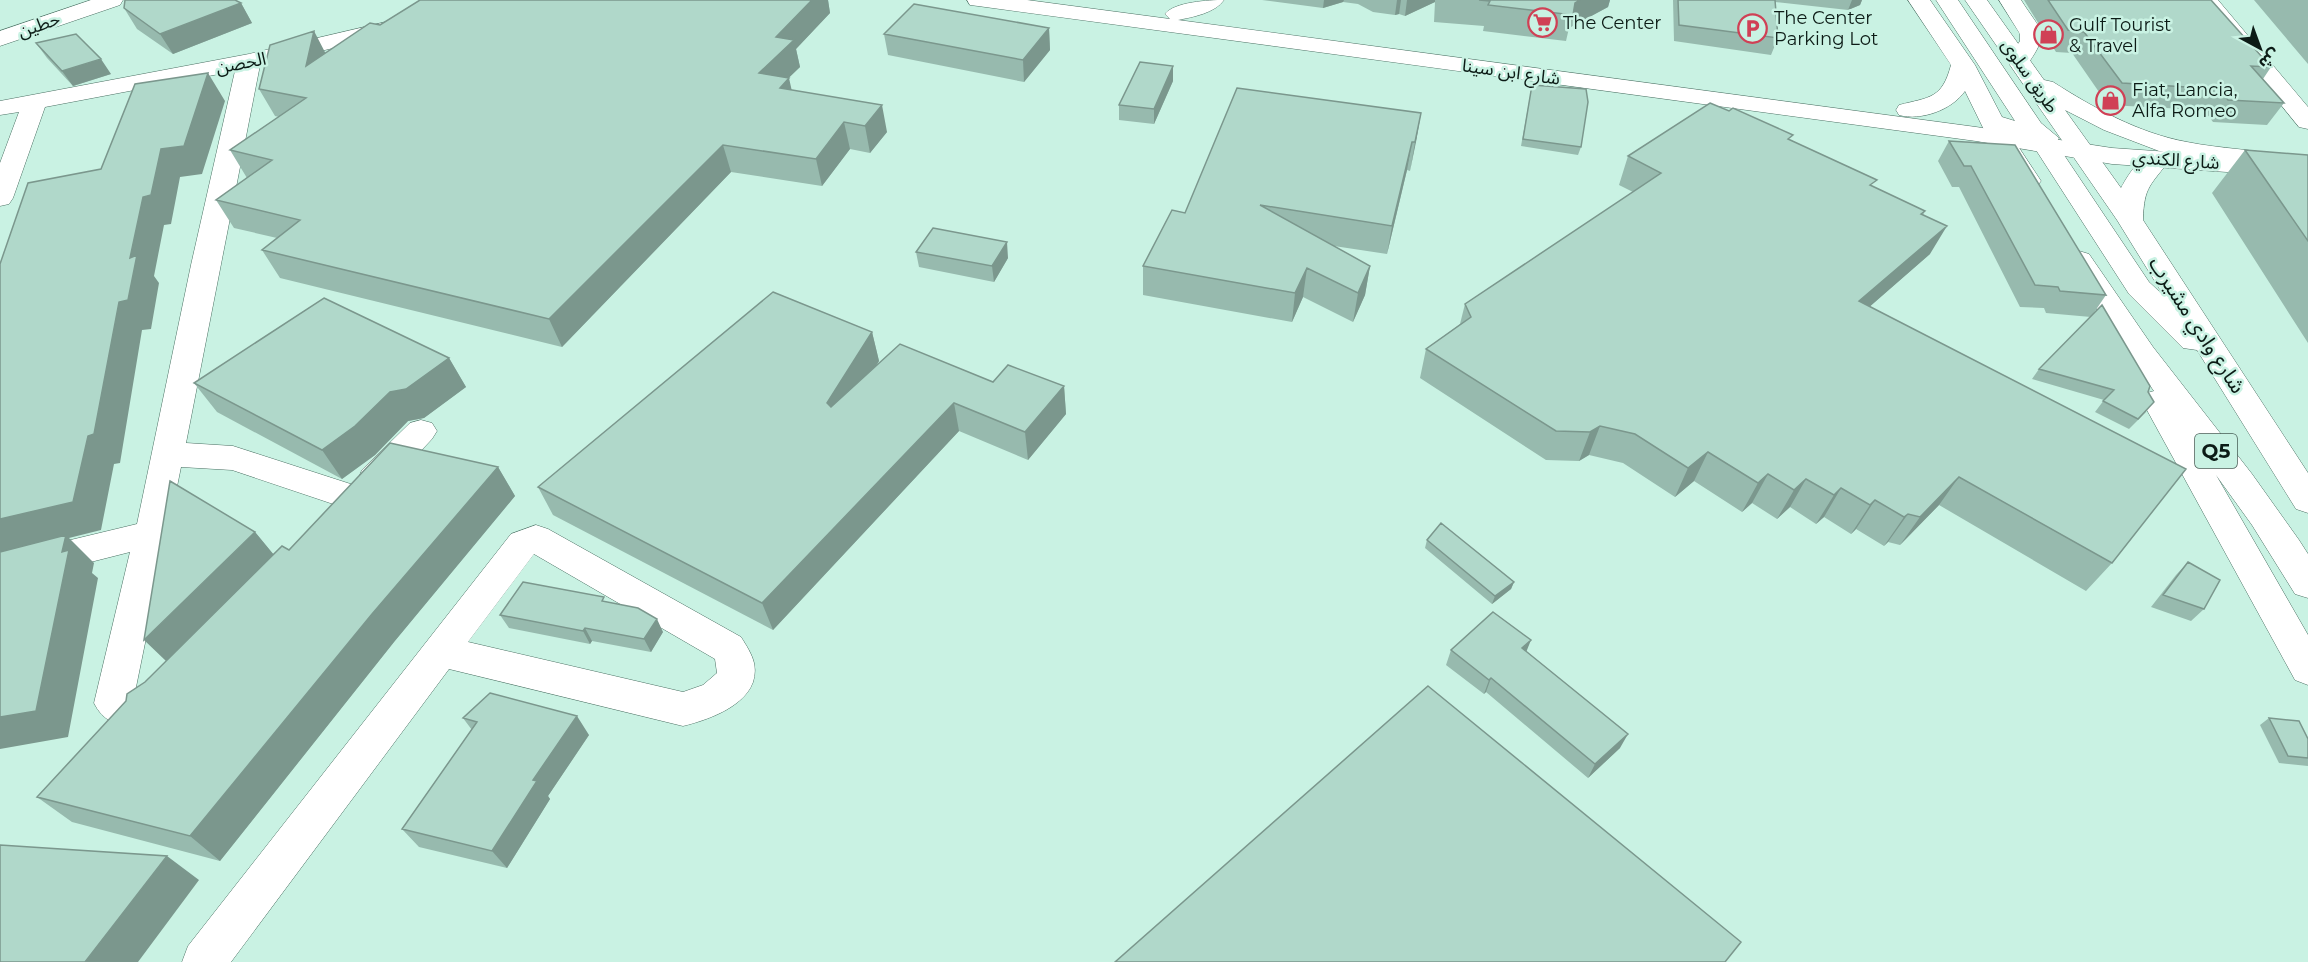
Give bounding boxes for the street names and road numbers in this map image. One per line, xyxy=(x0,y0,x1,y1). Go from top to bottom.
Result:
street label: حطين xyxy=(15,8,63,42)
street label: طريق سلوى xyxy=(1997,35,2063,117)
street label: الحصن xyxy=(214,47,268,79)
street label: شارع ابن سينا xyxy=(1460,54,1562,93)
street label: شارع الكندي xyxy=(2131,146,2220,177)
street label: شارع وادي مشيرب xyxy=(2141,252,2251,400)
road number: Q5 xyxy=(2195,434,2237,468)

